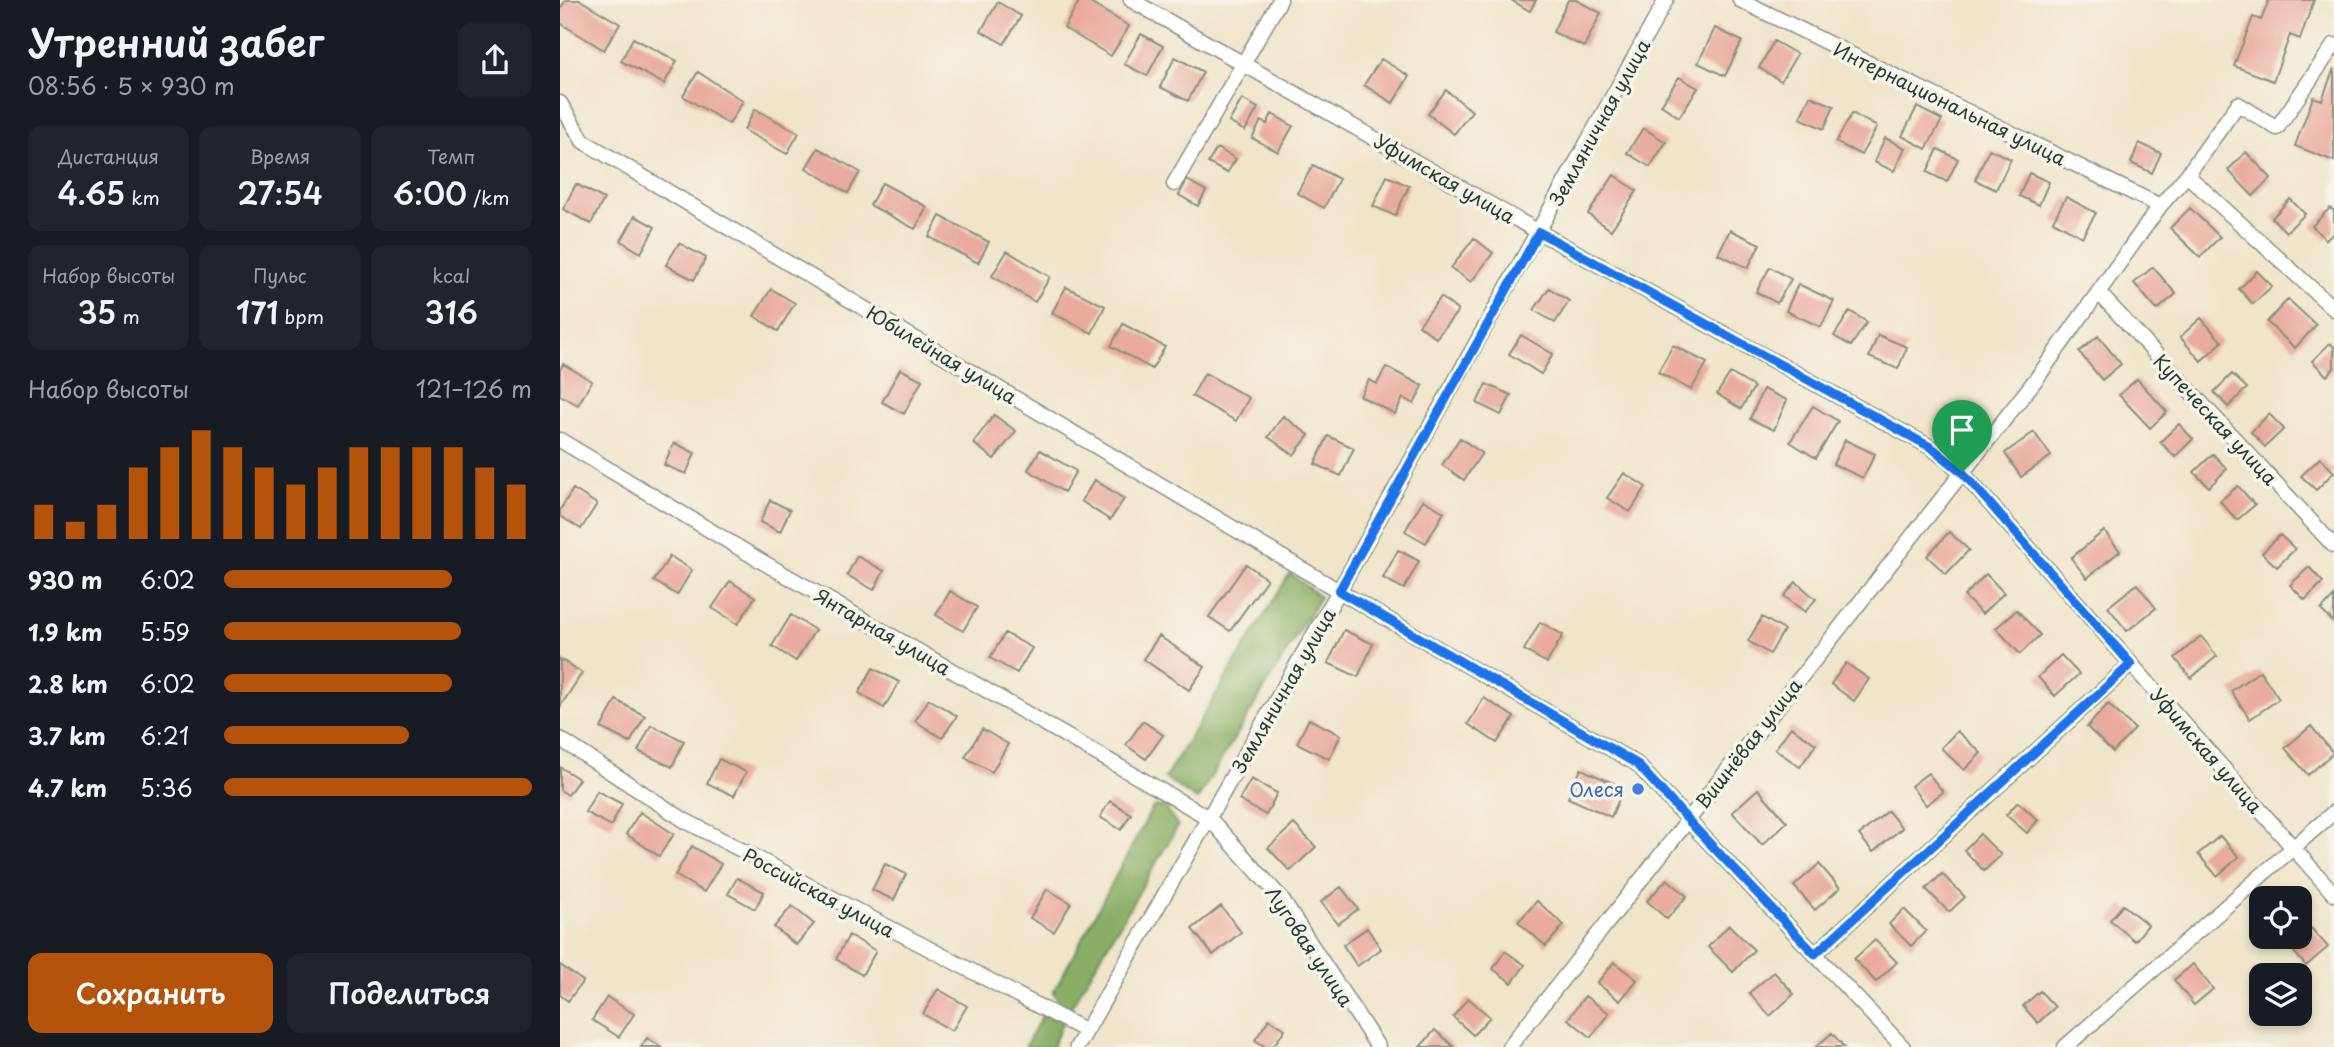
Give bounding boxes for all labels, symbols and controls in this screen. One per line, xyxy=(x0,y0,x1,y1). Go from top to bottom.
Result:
text: Утренний забег xyxy=(28,13,324,70)
button: share xyxy=(458,23,532,97)
street label: Земляничная улица xyxy=(1542,34,1656,210)
street label: Интернациональная улица xyxy=(1829,34,2071,172)
text: 08:56 · 5 × 930 m xyxy=(28,68,235,103)
street label: Уфимская улица xyxy=(1369,126,1521,230)
text: Дистанция xyxy=(58,142,159,170)
text: Время xyxy=(250,142,310,170)
text: Темп xyxy=(427,142,475,170)
text: 4.65 xyxy=(57,170,125,215)
text: 27:54 xyxy=(237,170,323,215)
text: 6:00 xyxy=(393,170,467,215)
text: km xyxy=(125,183,160,211)
text: /km xyxy=(467,183,510,211)
text: Набор высоты xyxy=(42,261,175,289)
text: Пульс xyxy=(253,261,307,289)
text: kcal xyxy=(432,261,470,289)
text: 35 xyxy=(78,289,116,334)
text: 171 xyxy=(236,289,278,334)
text: 316 xyxy=(425,289,478,334)
street label: Юбилейная улица xyxy=(862,298,1022,410)
text: m xyxy=(116,302,140,330)
text: bpm xyxy=(278,302,324,330)
street label: Купеческая улица xyxy=(2148,347,2284,491)
text: Набор высоты xyxy=(28,371,189,406)
text: 121–126 m xyxy=(416,371,532,406)
pin xyxy=(1932,400,1992,472)
icon: arrive xyxy=(1943,411,1981,449)
text: 930 m xyxy=(28,562,103,597)
text: 6:02 xyxy=(140,562,195,597)
street label: Янтарная улица xyxy=(810,581,956,681)
street label: Земляничная улица xyxy=(1224,602,1342,778)
text: 1.9 km xyxy=(28,614,102,649)
text: 5:59 xyxy=(140,614,190,649)
text: 2.8 km xyxy=(28,666,108,701)
text: 6:02 xyxy=(140,666,195,701)
street label: Вишнёвая улица xyxy=(1688,672,1808,814)
street label: Уфимская улица xyxy=(2145,681,2270,819)
text: 3.7 km xyxy=(28,718,106,753)
text: 6:21 xyxy=(140,718,189,753)
text: 4.7 km xyxy=(28,770,107,805)
text: 5:36 xyxy=(140,770,193,805)
place label: Олеся xyxy=(1569,775,1624,803)
marker: Олеся xyxy=(1630,781,1646,797)
street label: Российская улица xyxy=(738,840,900,944)
street label: Луговая улица xyxy=(1259,880,1361,1012)
map controls xyxy=(2249,886,2312,1026)
button: locate xyxy=(2249,886,2312,949)
button: Сохранить xyxy=(28,953,273,1033)
button: Поделиться xyxy=(287,953,532,1033)
button: layers xyxy=(2249,963,2312,1026)

